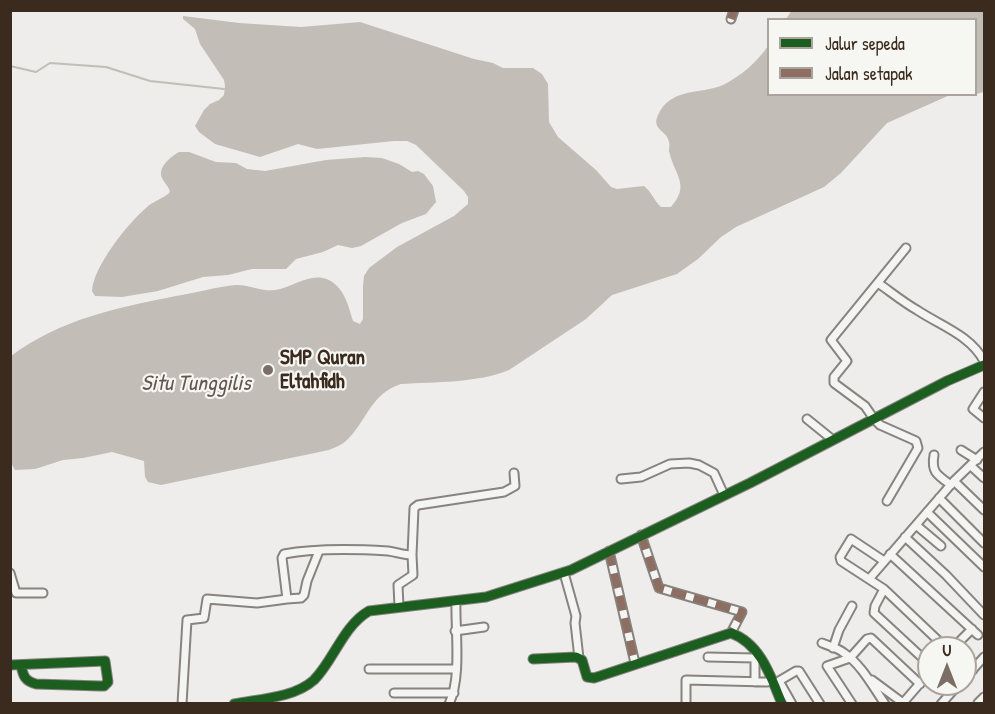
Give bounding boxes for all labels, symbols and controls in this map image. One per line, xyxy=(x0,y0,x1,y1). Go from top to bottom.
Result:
legend xyxy=(767,18,977,96)
text: Jalur sepeda xyxy=(825,31,905,56)
text: Jalan setapak xyxy=(825,61,912,86)
place label: SMP Quran Eltahfidh xyxy=(280,345,365,395)
marker: SMP Quran Eltahfidh xyxy=(261,363,275,377)
water label: Situ Tunggilis xyxy=(141,371,251,397)
north arrow xyxy=(917,636,977,696)
text: U xyxy=(943,639,951,661)

